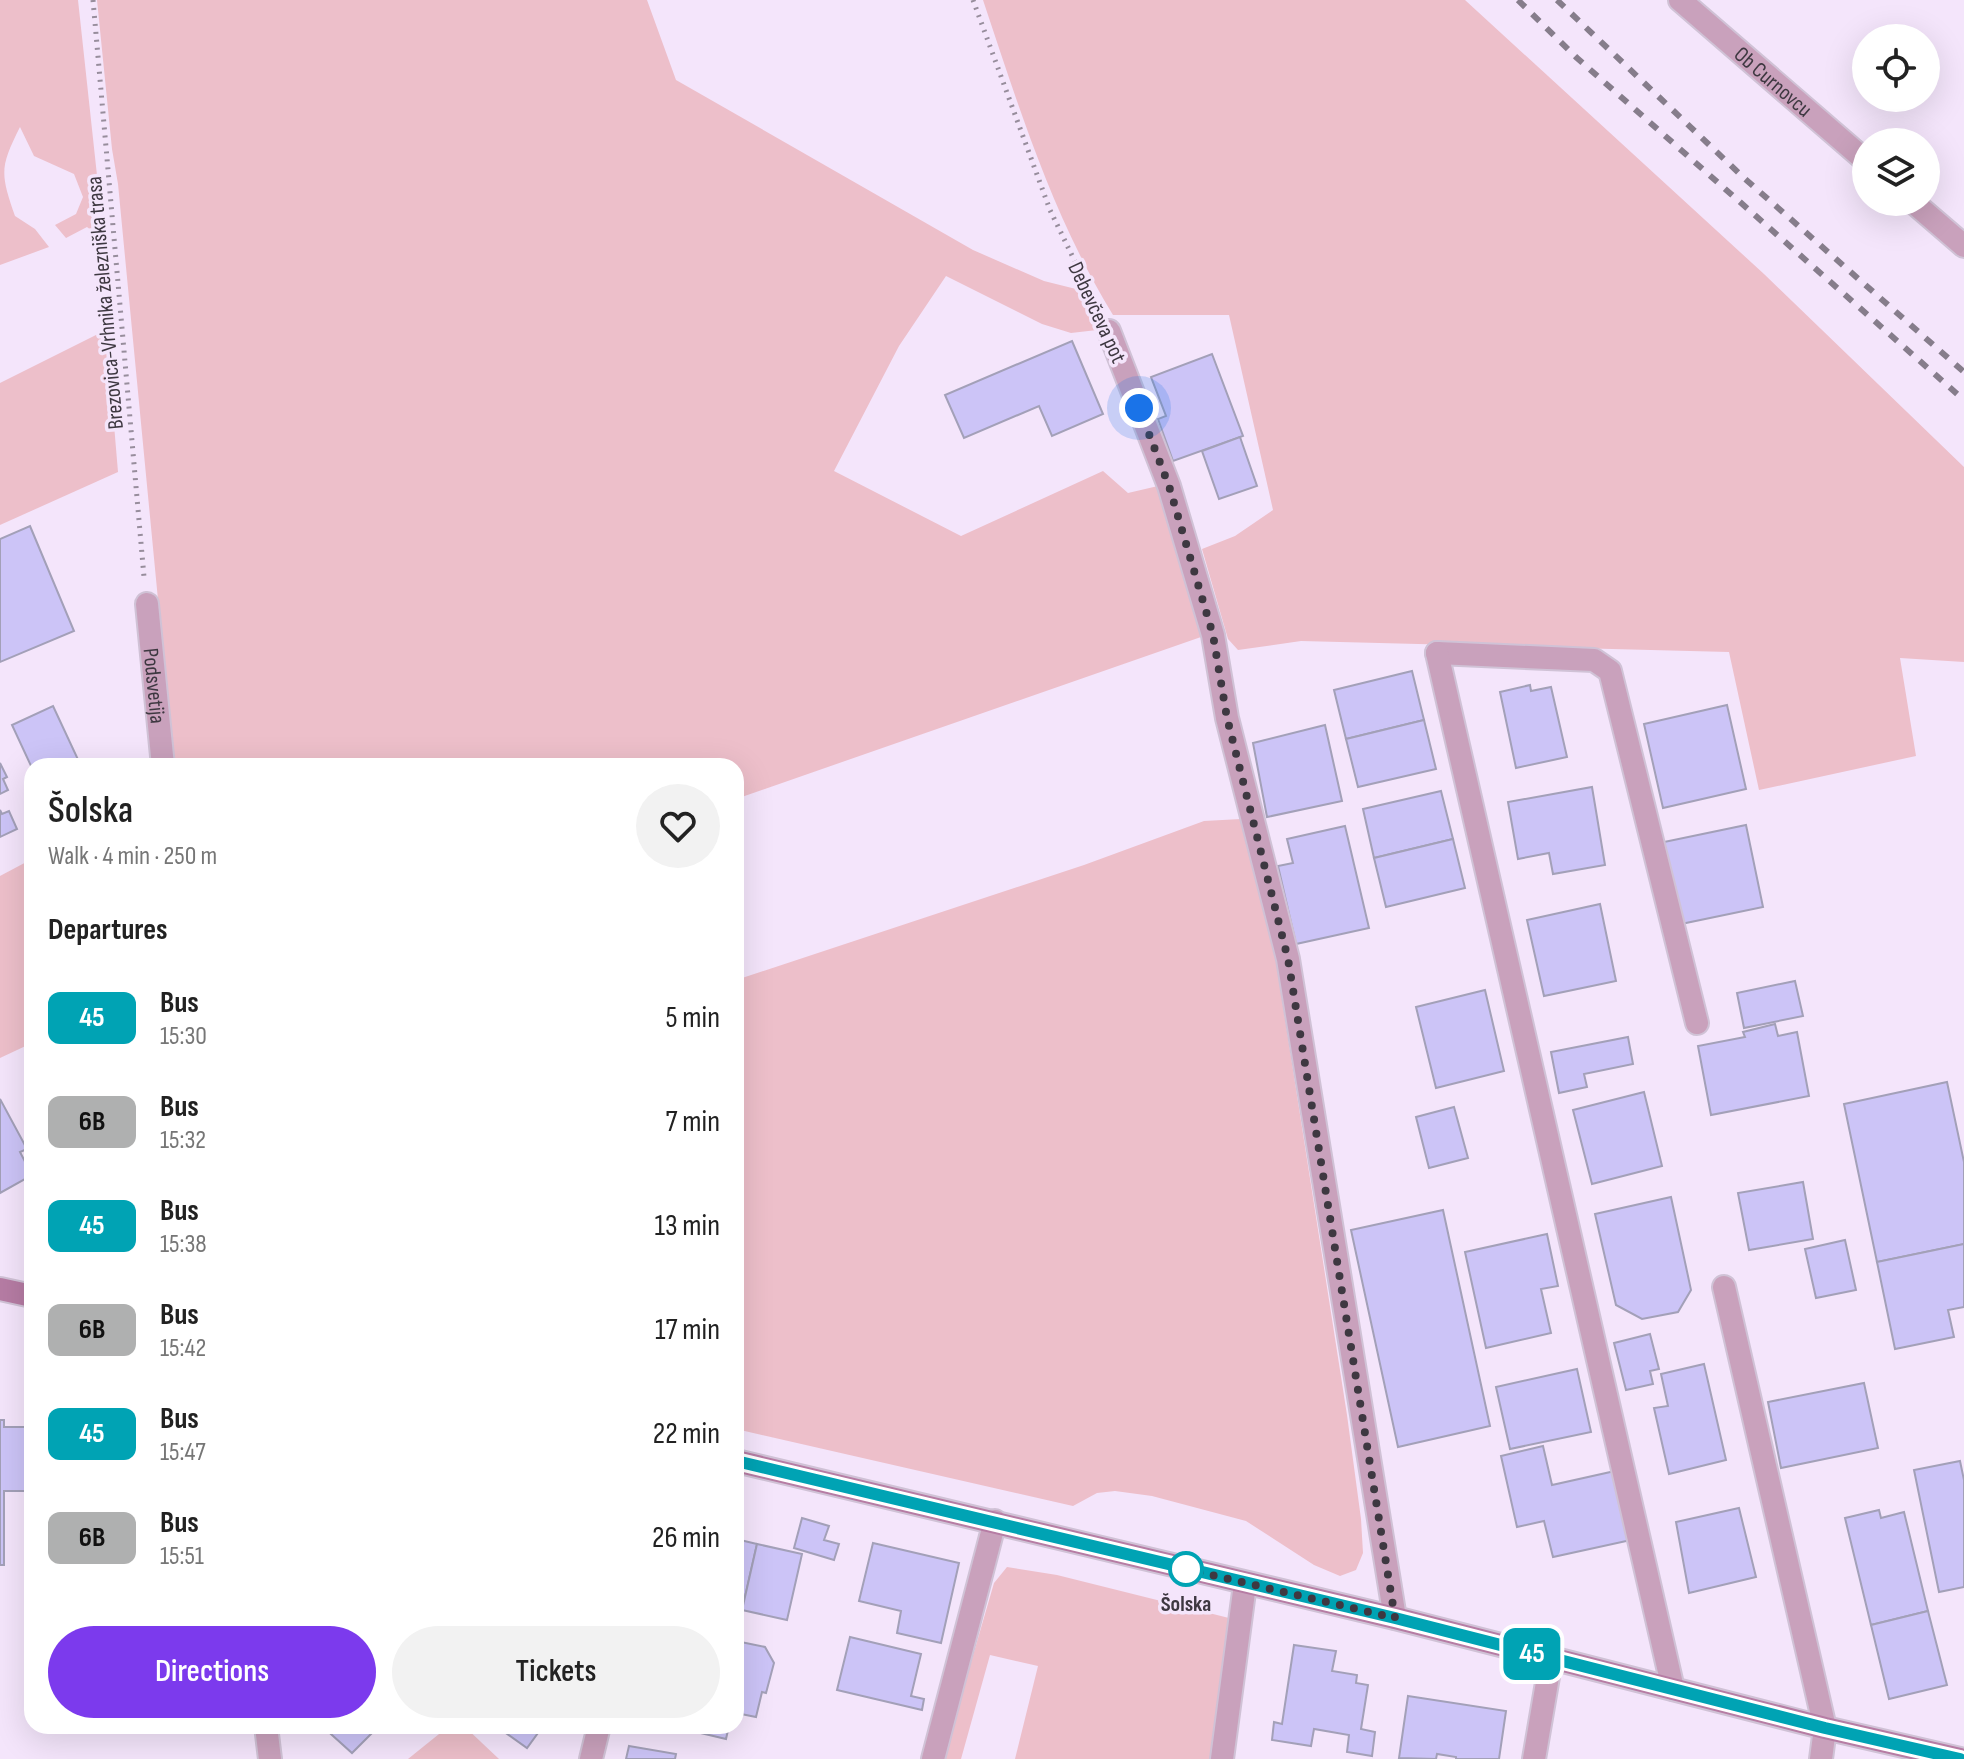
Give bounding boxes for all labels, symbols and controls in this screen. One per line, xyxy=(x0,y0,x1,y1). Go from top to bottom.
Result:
map controls xyxy=(1852,24,1940,216)
button: locate xyxy=(1852,24,1940,112)
street label: Ob Curnovcu xyxy=(1728,41,1817,123)
button: layers xyxy=(1852,128,1940,216)
street label: Brezovica-Vrhnika železniška trasa xyxy=(81,175,130,430)
street label: Debevčeva pot xyxy=(1062,258,1132,368)
your location xyxy=(1119,388,1159,428)
street label: Podsvetija xyxy=(136,647,171,725)
button: heart xyxy=(636,784,720,868)
text: Šolska xyxy=(48,788,133,833)
text: Walk · 4 min · 250 m xyxy=(48,841,217,872)
text: Departures xyxy=(48,912,168,948)
text: Bus xyxy=(160,985,199,1021)
text: 5 min xyxy=(666,1000,720,1036)
text: 45 xyxy=(79,1001,105,1034)
text: 15:30 xyxy=(160,1021,207,1052)
text: Bus xyxy=(160,1089,199,1125)
text: 7 min xyxy=(666,1104,720,1140)
text: 6B xyxy=(79,1105,105,1138)
text: 15:32 xyxy=(160,1125,206,1156)
text: Bus xyxy=(160,1193,199,1229)
text: 13 min xyxy=(654,1208,720,1244)
text: 45 xyxy=(79,1209,105,1242)
text: 15:38 xyxy=(160,1229,207,1260)
text: Bus xyxy=(160,1297,199,1333)
text: 17 min xyxy=(655,1312,720,1348)
text: 6B xyxy=(79,1313,105,1346)
text: 15:42 xyxy=(160,1333,206,1364)
text: Bus xyxy=(160,1401,199,1437)
text: 22 min xyxy=(653,1416,720,1452)
text: 45 xyxy=(79,1417,105,1450)
text: 15:47 xyxy=(160,1437,206,1468)
text: Bus xyxy=(160,1505,199,1541)
text: 26 min xyxy=(652,1520,720,1556)
text: 6B xyxy=(79,1521,105,1554)
text: 15:51 xyxy=(160,1541,204,1572)
marker: Šolska xyxy=(1169,1552,1203,1586)
place label: Šolska xyxy=(1161,1591,1211,1618)
button: Directions xyxy=(48,1626,376,1718)
button: Tickets xyxy=(392,1626,720,1718)
line badge: 45 xyxy=(1496,1628,1568,1680)
text: 45 xyxy=(1519,1637,1545,1670)

